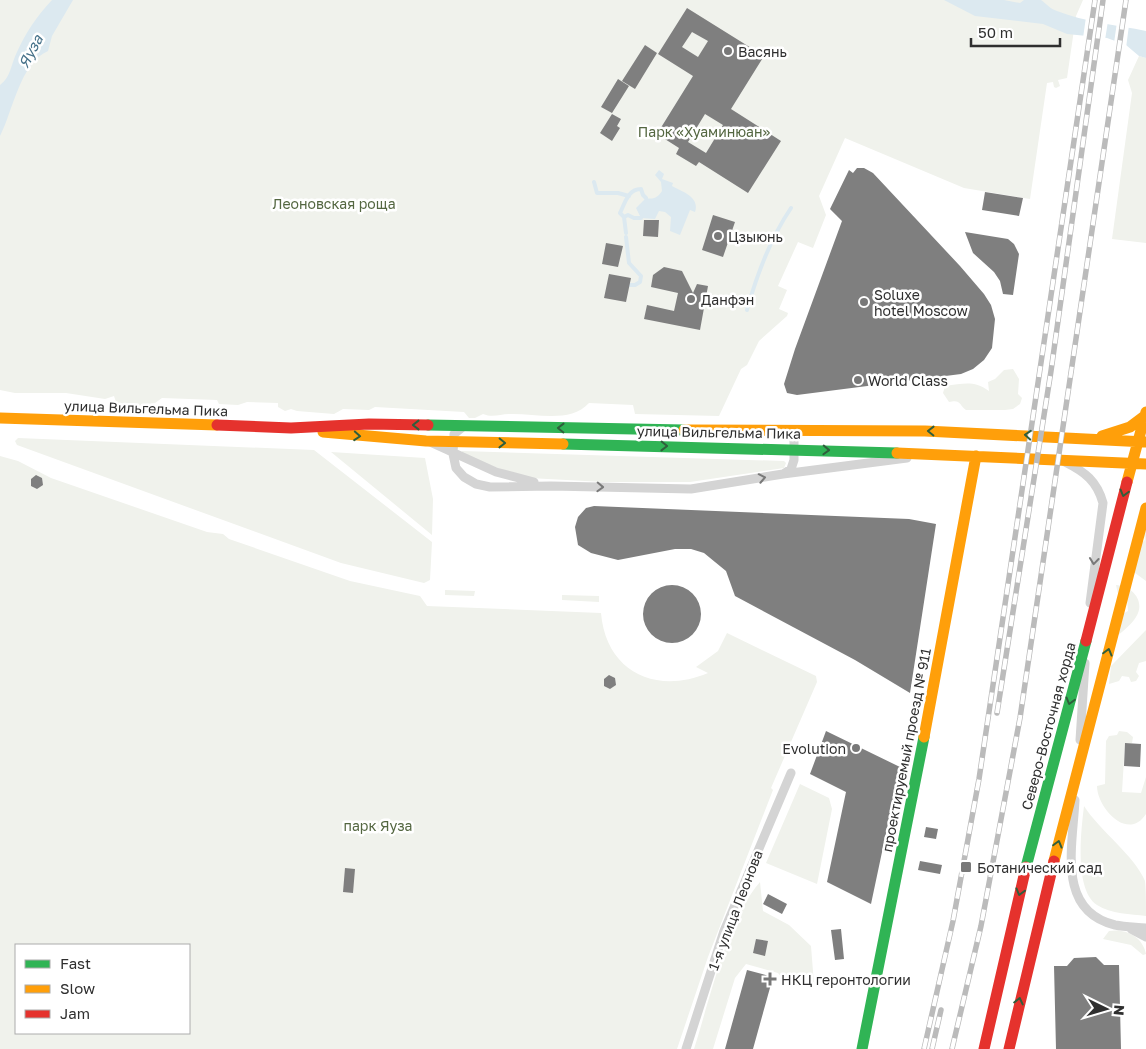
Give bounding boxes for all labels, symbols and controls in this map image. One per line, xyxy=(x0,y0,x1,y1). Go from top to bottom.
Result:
scale bar xyxy=(971,15,1060,47)
text: 50 m xyxy=(978,23,1013,41)
water label: Яуза xyxy=(14,31,47,71)
place label: Васянь xyxy=(738,43,787,60)
marker: Васянь xyxy=(722,45,734,57)
park label: Парк «Хуаминюан» xyxy=(638,123,771,140)
park label: Леоновская роща xyxy=(272,195,396,212)
place label: Цзыюнь xyxy=(728,228,783,245)
marker: Цзыюнь xyxy=(712,230,724,242)
place label: Soluxe hotel Moscow xyxy=(874,286,968,319)
place label: Данфэн xyxy=(701,291,754,308)
marker: Данфэн xyxy=(685,293,697,305)
marker: Soluxe hotel Moscow xyxy=(858,296,870,308)
place label: World Class xyxy=(868,372,948,389)
marker: World Class xyxy=(852,374,864,386)
street label: улица Вильгельма Пика xyxy=(64,397,228,419)
one-way arrow xyxy=(412,419,420,430)
street label: улица Вильгельма Пика xyxy=(637,422,801,442)
one-way arrow xyxy=(557,423,564,433)
one-way arrow xyxy=(927,426,934,436)
one-way arrow xyxy=(1024,430,1032,441)
one-way arrow xyxy=(353,431,361,442)
one-way arrow xyxy=(498,437,506,448)
one-way arrow xyxy=(660,441,668,451)
one-way arrow xyxy=(823,445,831,455)
one-way arrow xyxy=(757,474,766,484)
one-way arrow xyxy=(596,482,604,493)
one-way arrow xyxy=(1120,488,1130,497)
one-way arrow xyxy=(1089,557,1100,565)
street label: Северо-Восточная хорда xyxy=(1017,640,1079,812)
street label: проектируемый проезд № 911 xyxy=(878,647,934,853)
one-way arrow xyxy=(1102,649,1112,657)
one-way arrow xyxy=(1065,696,1075,704)
place label: Evolution xyxy=(782,740,846,757)
marker: Evolution xyxy=(850,742,862,754)
park label: парк Яуза xyxy=(344,817,412,834)
one-way arrow xyxy=(1052,839,1063,848)
street label: 1-я улица Леонова xyxy=(704,847,766,973)
place label: Ботанический сад xyxy=(977,859,1103,876)
marker: Ботанический сад xyxy=(959,860,973,874)
one-way arrow xyxy=(1015,887,1025,896)
legend xyxy=(15,944,190,1034)
text: Fast xyxy=(60,954,91,972)
place label: НКЦ геронтологии xyxy=(781,971,911,988)
marker: НКЦ геронтологии xyxy=(763,972,777,986)
text: Slow xyxy=(60,979,95,997)
north arrow xyxy=(1081,984,1131,1034)
one-way arrow xyxy=(1013,997,1024,1006)
text: Jam xyxy=(60,1004,90,1022)
text: N xyxy=(1111,1004,1128,1016)

